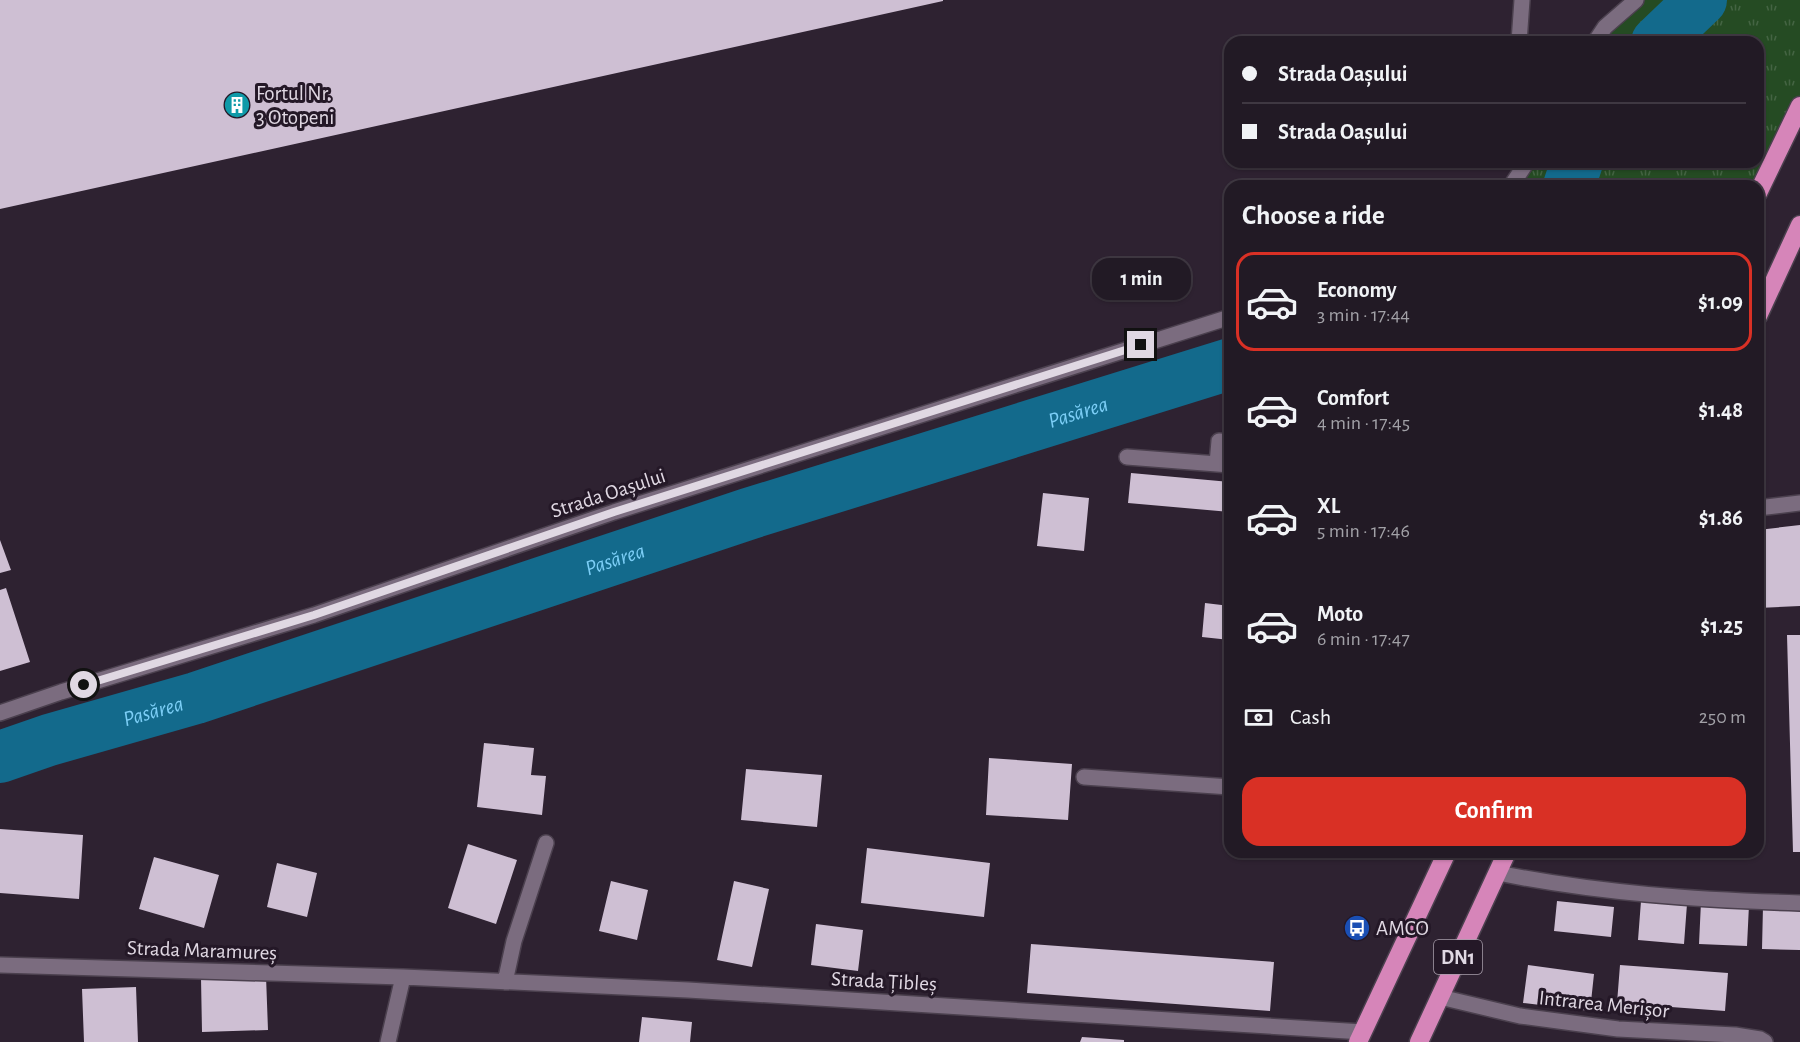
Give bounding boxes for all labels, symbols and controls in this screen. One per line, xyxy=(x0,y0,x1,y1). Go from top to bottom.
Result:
text: Strada Oașului xyxy=(1278,63,1407,85)
place label: Fortul Nr. 3 Otopeni xyxy=(256,83,334,128)
building icon: Fortul Nr. 3 Otopeni xyxy=(222,90,252,120)
text: Strada Oașului xyxy=(1278,121,1407,143)
text: Choose a ride xyxy=(1242,202,1385,229)
callout: 1 min xyxy=(1092,258,1190,300)
text: 1 min xyxy=(1120,269,1163,289)
icon: car xyxy=(1245,275,1299,329)
text: Economy xyxy=(1317,279,1397,301)
text: $1.09 xyxy=(1698,291,1743,313)
text: 3 min · 17:44 xyxy=(1317,305,1410,325)
route end xyxy=(1127,331,1154,358)
icon: car xyxy=(1245,383,1299,437)
text: Comfort xyxy=(1317,387,1389,409)
water label: Pasărea xyxy=(1045,393,1111,432)
text: $1.48 xyxy=(1698,399,1743,421)
text: 4 min · 17:45 xyxy=(1317,413,1410,433)
street label: Strada Oașului xyxy=(548,465,669,524)
icon: car xyxy=(1245,491,1299,545)
text: XL xyxy=(1317,495,1340,517)
text: $1.86 xyxy=(1699,507,1743,529)
text: 5 min · 17:46 xyxy=(1317,521,1410,541)
water label: Pasărea xyxy=(582,539,648,580)
icon: car xyxy=(1245,599,1299,653)
text: Moto xyxy=(1317,603,1363,625)
text: $1.25 xyxy=(1700,615,1743,637)
text: 6 min · 17:47 xyxy=(1317,629,1410,649)
route start xyxy=(70,671,97,698)
water label: Pasărea xyxy=(121,692,186,730)
icon: cash xyxy=(1242,701,1275,734)
text: Cash xyxy=(1290,706,1331,728)
text: 250 m xyxy=(1699,707,1746,727)
button: Confirm xyxy=(1242,777,1746,846)
bus stop icon: AMCO xyxy=(1342,913,1372,943)
place label: AMCO xyxy=(1376,918,1429,939)
street label: Strada Maramureș xyxy=(126,937,277,966)
road number: DN1 xyxy=(1434,940,1482,974)
street label: Strada Țibleș xyxy=(831,968,937,997)
street label: Intrarea Merișor xyxy=(1538,987,1670,1024)

